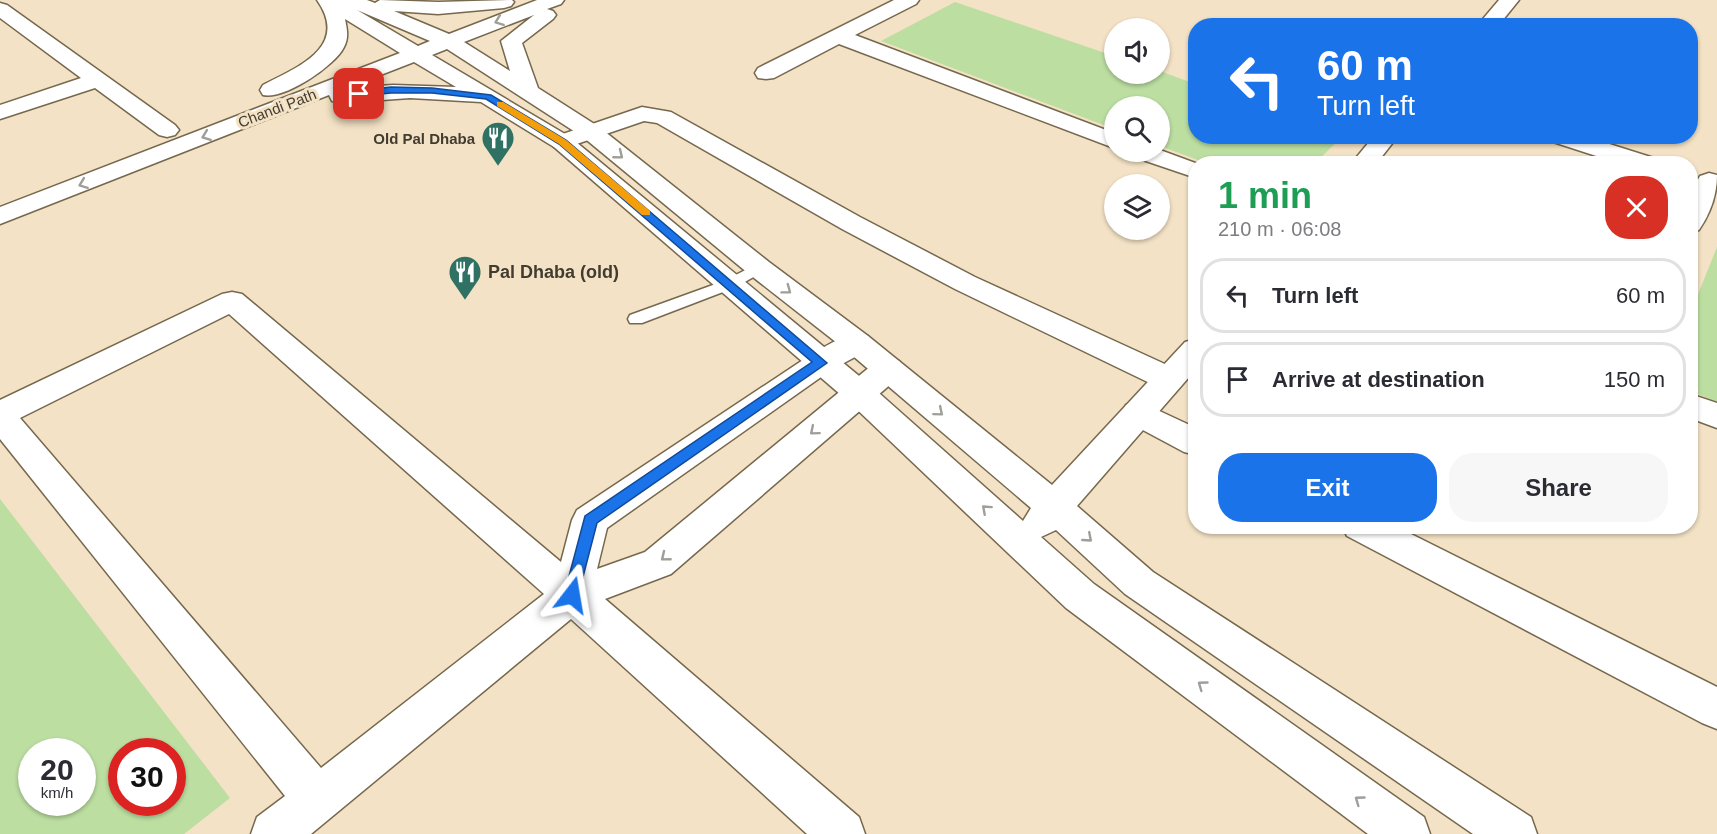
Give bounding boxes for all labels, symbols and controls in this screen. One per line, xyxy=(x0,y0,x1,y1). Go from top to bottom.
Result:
one-way arrow xyxy=(495,14,506,26)
map controls xyxy=(1104,18,1170,240)
button: sound xyxy=(1104,18,1170,84)
icon: left xyxy=(1218,42,1296,120)
text: 60 m xyxy=(1317,42,1413,89)
pin xyxy=(333,68,384,119)
icon: arrive xyxy=(342,77,375,110)
street label: Chandi Path xyxy=(235,85,319,131)
text: Turn left xyxy=(1317,91,1415,121)
button: search xyxy=(1104,96,1170,162)
restaurant icon: Old Pal Dhaba xyxy=(480,120,516,167)
one-way arrow xyxy=(201,128,212,141)
place label: Old Pal Dhaba xyxy=(373,130,476,147)
one-way arrow xyxy=(612,147,623,158)
button: layers xyxy=(1104,174,1170,240)
text: 1 min xyxy=(1218,175,1312,216)
one-way arrow xyxy=(78,176,89,189)
button: close xyxy=(1605,176,1668,239)
text: 210 m · 06:08 xyxy=(1218,218,1341,240)
restaurant icon: Pal Dhaba (old) xyxy=(447,254,483,301)
place label: Pal Dhaba (old) xyxy=(488,262,619,282)
icon: left xyxy=(1221,279,1254,312)
one-way arrow xyxy=(781,282,792,293)
text: Turn left xyxy=(1272,283,1358,308)
text: 60 m xyxy=(1616,283,1665,308)
icon: arrive xyxy=(1221,363,1254,396)
text: Arrive at destination xyxy=(1272,367,1485,392)
text: 150 m xyxy=(1604,367,1665,392)
one-way arrow xyxy=(932,405,943,416)
one-way arrow xyxy=(810,424,821,435)
button: Exit xyxy=(1218,453,1437,522)
button: Share xyxy=(1449,453,1668,522)
one-way arrow xyxy=(982,505,993,516)
one-way arrow xyxy=(1081,531,1092,542)
one-way arrow xyxy=(661,550,672,561)
position arrow xyxy=(540,563,604,627)
one-way arrow xyxy=(1197,681,1208,692)
speed limit sign: 30 xyxy=(108,738,186,816)
text: 20 xyxy=(40,753,74,786)
text: km/h xyxy=(41,784,73,801)
one-way arrow xyxy=(1355,796,1366,807)

